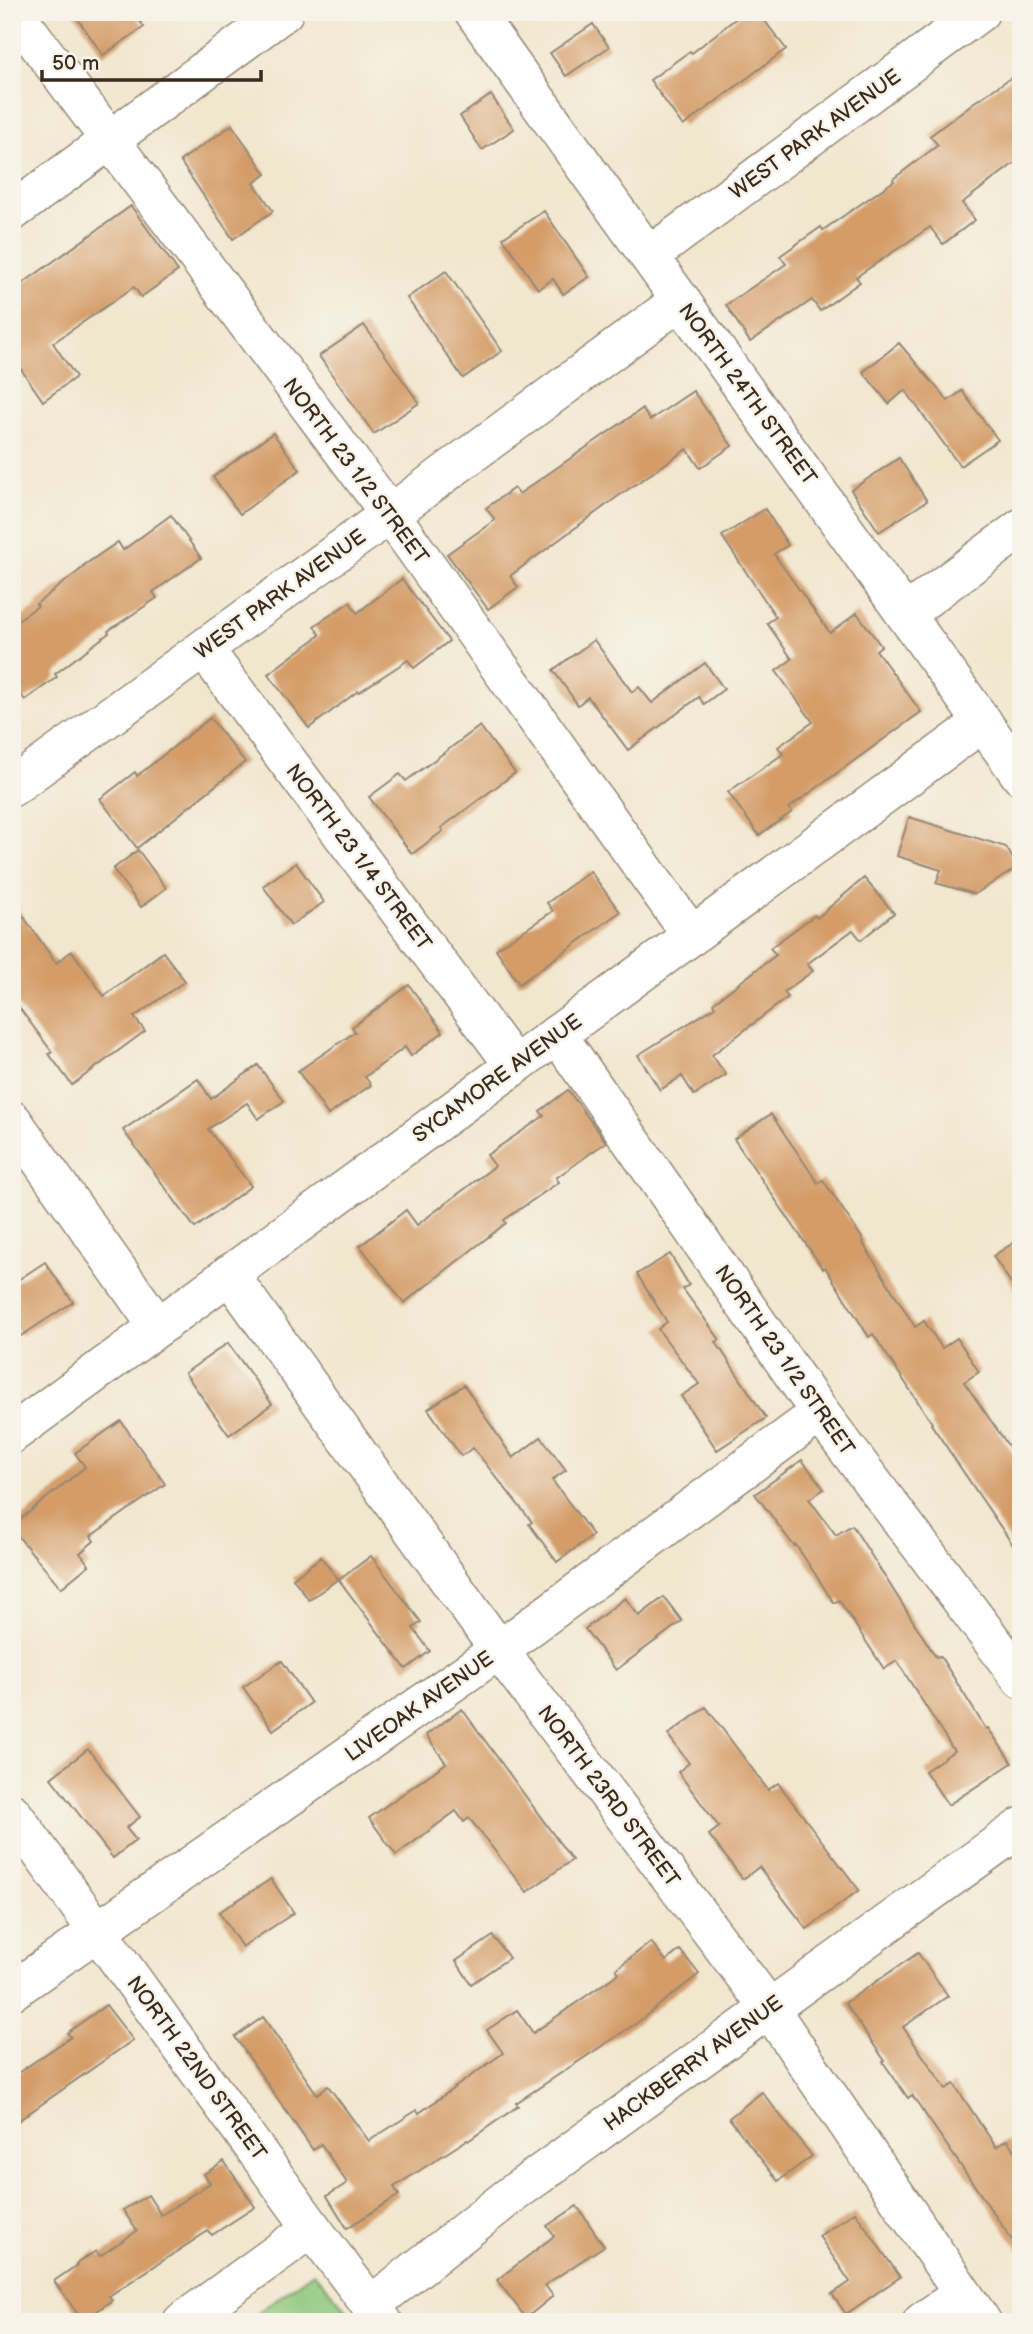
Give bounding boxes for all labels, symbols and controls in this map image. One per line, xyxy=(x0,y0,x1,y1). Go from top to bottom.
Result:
scale bar xyxy=(42,38,261,82)
text: 50 m xyxy=(52,51,99,76)
street label: WEST PARK AVENUE xyxy=(725,64,906,205)
street label: NORTH 24TH STREET xyxy=(673,298,822,490)
street label: NORTH 23 1/2 STREET xyxy=(278,373,434,570)
street label: WEST PARK AVENUE xyxy=(190,524,371,665)
street label: NORTH 23 1/4 STREET xyxy=(280,759,437,956)
street label: SYCAMORE AVENUE xyxy=(408,1009,587,1148)
street label: NORTH 23 1/2 STREET xyxy=(709,1260,860,1460)
street label: LIVEOAK AVENUE xyxy=(340,1646,498,1767)
street label: NORTH 23RD STREET xyxy=(532,1701,685,1892)
street label: NORTH 22ND STREET xyxy=(121,1971,272,2166)
street label: HACKBERRY AVENUE xyxy=(599,1990,788,2137)

